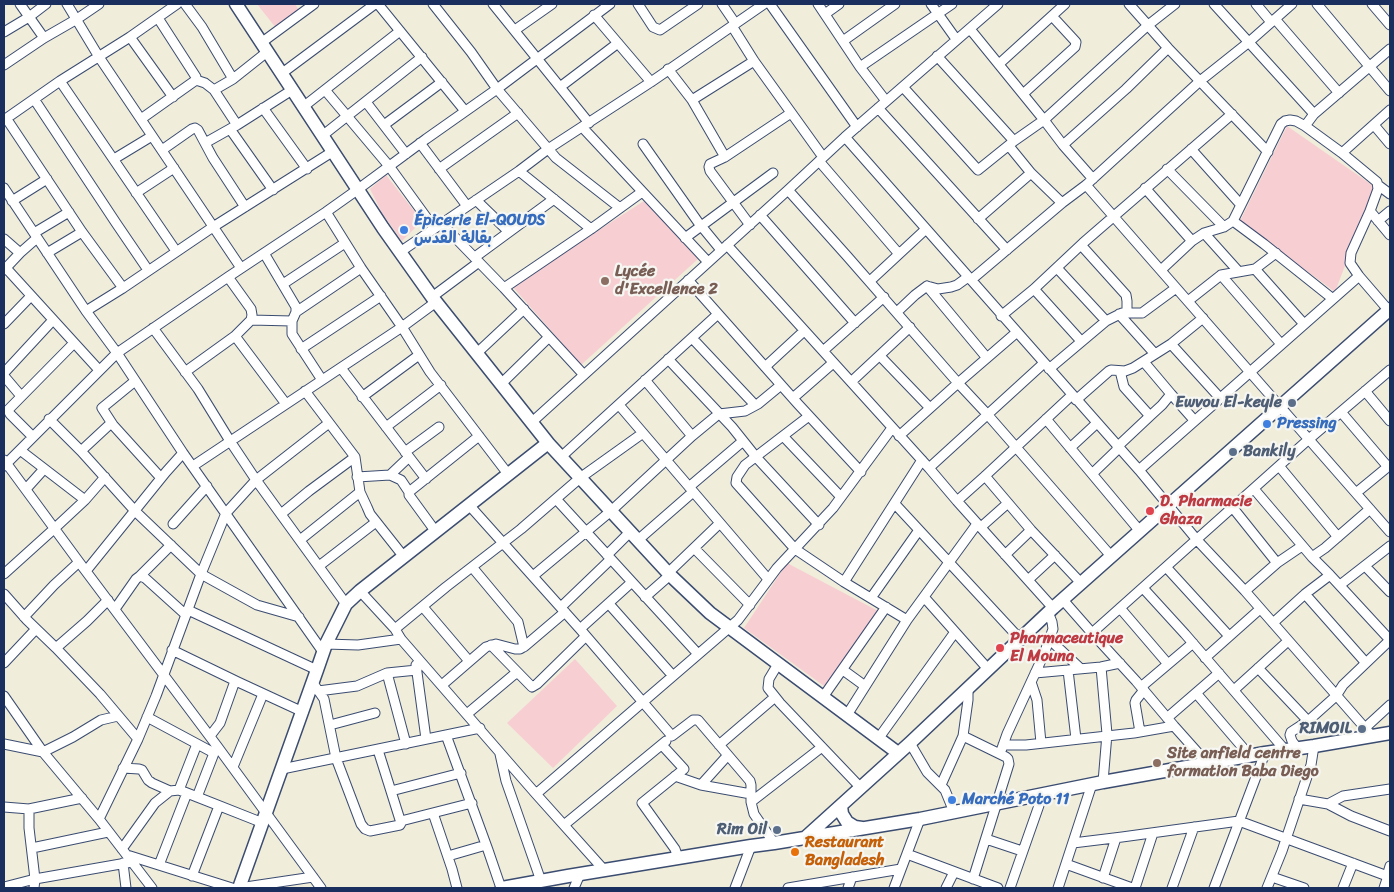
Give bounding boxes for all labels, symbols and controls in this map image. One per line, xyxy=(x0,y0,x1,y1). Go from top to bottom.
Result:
place label: Épicerie El-QOUDS بقالة القدس xyxy=(414,211,545,249)
marker: Épicerie El-QOUDS بقالة القدس xyxy=(398,224,410,236)
place label: Lycée d'Excellence 2 xyxy=(615,262,718,300)
marker: Lycée d'Excellence 2 xyxy=(599,275,611,287)
place label: Ewvou El-keyle xyxy=(1175,393,1282,413)
marker: Ewvou El-keyle xyxy=(1286,397,1298,409)
place label: Pressing xyxy=(1277,414,1337,434)
marker: Pressing xyxy=(1261,418,1273,430)
place label: Bankily xyxy=(1243,442,1296,462)
marker: Bankily xyxy=(1227,446,1239,458)
place label: D. Pharmacie Ghaza xyxy=(1160,492,1252,530)
marker: D. Pharmacie Ghaza xyxy=(1144,505,1156,517)
place label: Pharmaceutique El Mouna xyxy=(1010,629,1123,667)
marker: Pharmaceutique El Mouna xyxy=(994,642,1006,654)
place label: RIMOIL xyxy=(1300,719,1352,739)
marker: RIMOIL xyxy=(1356,723,1368,735)
place label: Site anfield centre formation Baba Diego xyxy=(1167,744,1319,782)
marker: Site anfield centre formation Baba Diego xyxy=(1151,757,1163,769)
place label: Marché Poto 11 xyxy=(962,790,1069,810)
marker: Marché Poto 11 xyxy=(946,794,958,806)
place label: Rim Oil xyxy=(717,820,767,840)
marker: Rim Oil xyxy=(771,824,783,836)
place label: Restaurant Bangladesh xyxy=(805,833,884,871)
marker: Restaurant Bangladesh xyxy=(789,846,801,858)

